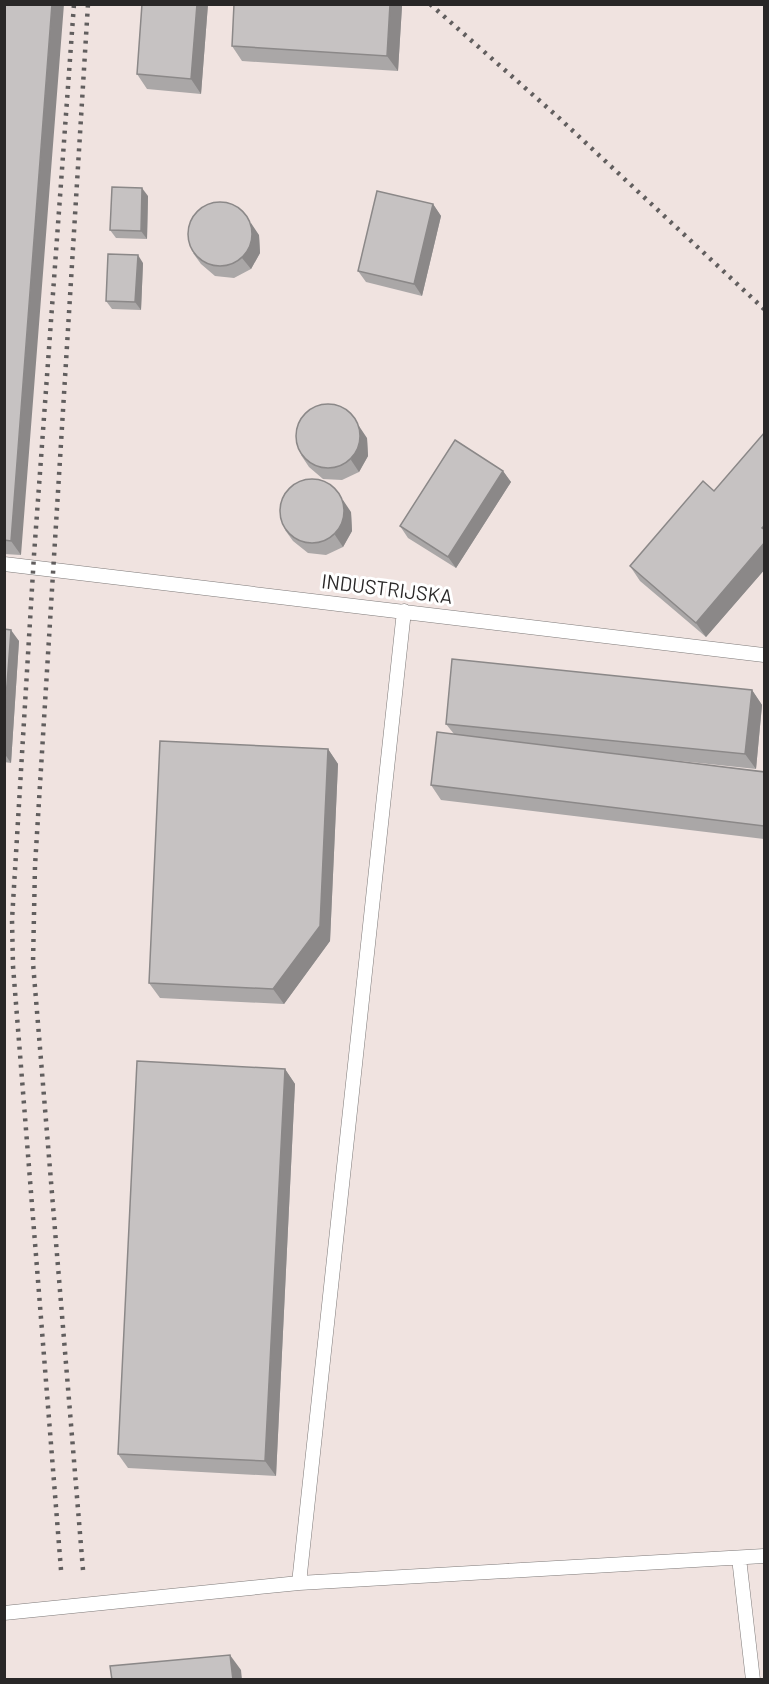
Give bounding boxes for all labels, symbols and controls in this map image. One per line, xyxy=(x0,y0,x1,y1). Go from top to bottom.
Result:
street label: INDUSTRIJSKA xyxy=(320,568,454,608)

